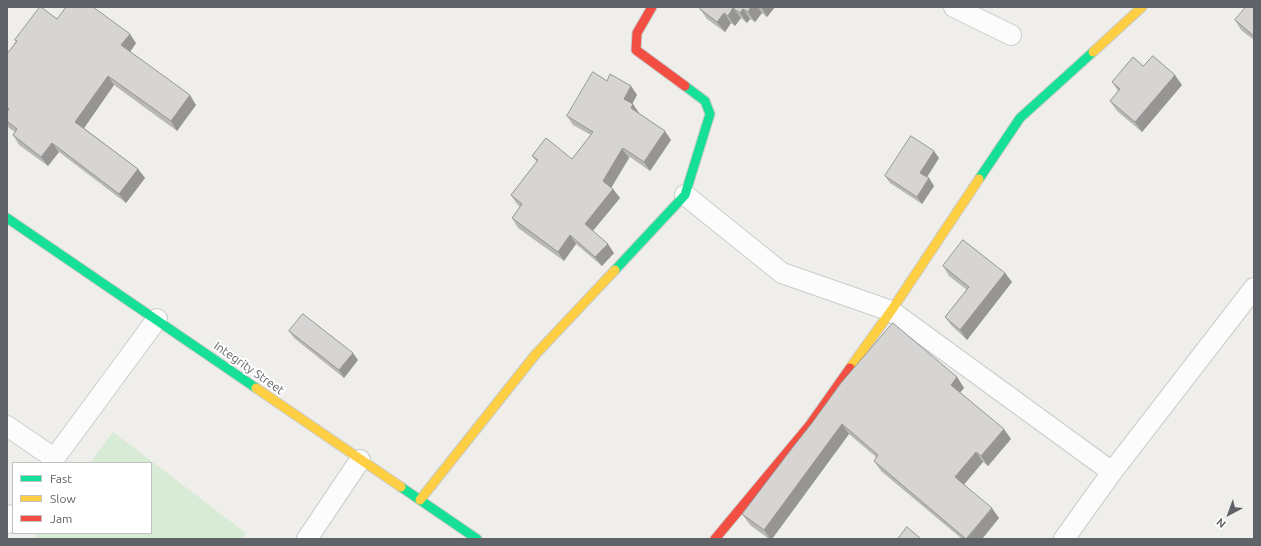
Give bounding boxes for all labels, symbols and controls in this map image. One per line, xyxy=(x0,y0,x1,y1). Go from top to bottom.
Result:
street label: Integrity Street xyxy=(211,338,287,398)
legend xyxy=(12,462,152,534)
text: Fast xyxy=(50,472,72,485)
text: Slow xyxy=(50,492,76,505)
north arrow xyxy=(1209,494,1249,534)
text: Jam xyxy=(50,512,72,525)
text: N xyxy=(1214,516,1228,530)

